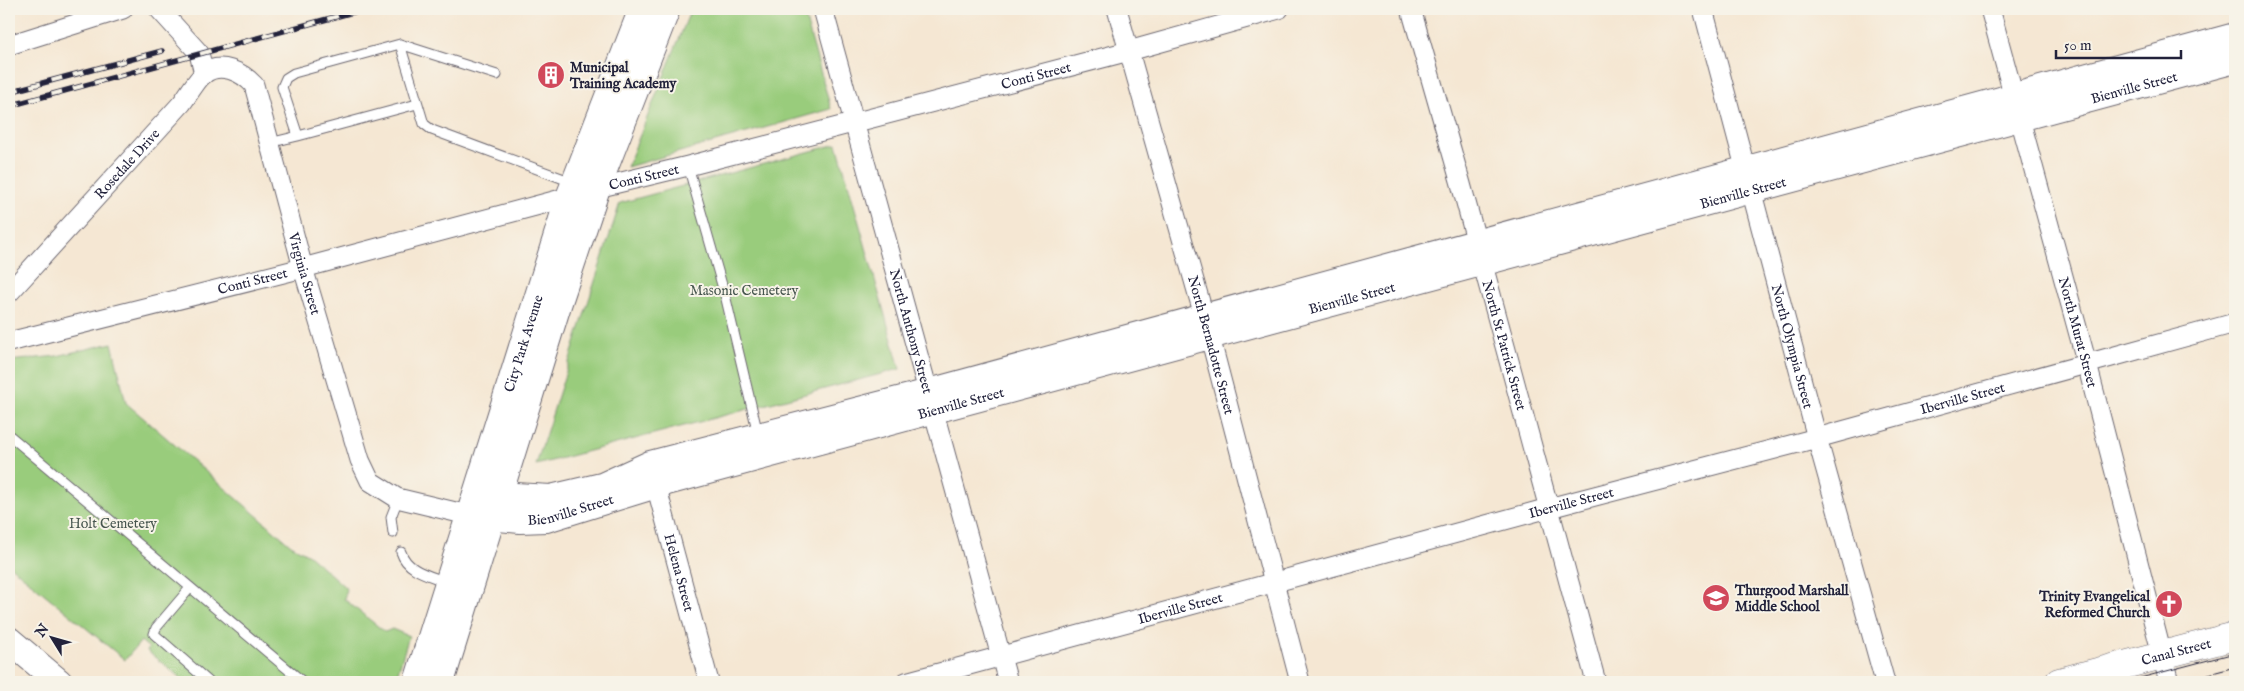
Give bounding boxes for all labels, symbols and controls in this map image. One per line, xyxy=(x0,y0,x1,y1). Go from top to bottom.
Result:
scale bar xyxy=(2056,28,2182,60)
text: 50 m xyxy=(2064,36,2092,55)
street label: Conti Street xyxy=(999,58,1073,94)
place label: Municipal Training Academy xyxy=(569,59,677,93)
building icon: Municipal Training Academy xyxy=(536,60,566,90)
street label: Bienville Street xyxy=(2089,68,2180,108)
street label: Rosedale Drive xyxy=(91,125,165,203)
street label: Conti Street xyxy=(607,160,681,195)
street label: Bienville Street xyxy=(1698,173,1788,214)
street label: Virginia Street xyxy=(284,230,324,317)
street label: Conti Street xyxy=(216,264,290,299)
street label: North Anthony Street xyxy=(885,267,936,396)
street label: North Bernadotte Street xyxy=(1183,274,1238,417)
street label: North Murat Street xyxy=(2054,275,2101,390)
street label: Bienville Street xyxy=(1307,278,1397,319)
street label: North St Patrick Street xyxy=(1478,278,1530,413)
park label: Masonic Cemetery xyxy=(690,282,798,300)
street label: North Olympia Street xyxy=(1767,282,1817,411)
street label: City Park Avenue xyxy=(500,292,548,394)
street label: Iberville Street xyxy=(1918,379,2007,419)
street label: Bienville Street xyxy=(916,384,1006,424)
street label: Iberville Street xyxy=(1527,483,1616,523)
street label: Bienville Street xyxy=(527,491,616,530)
park label: Holt Cemetery xyxy=(69,515,157,533)
street label: Helena Street xyxy=(659,532,698,614)
place label: Thurgood Marshall Middle School xyxy=(1734,582,1850,616)
school or university icon: Thurgood Marshall Middle School xyxy=(1701,583,1731,613)
place label: Trinity Evangelical Reformed Church xyxy=(2038,588,2151,622)
street label: Iberville Street xyxy=(1136,589,1225,629)
church icon: Trinity Evangelical Reformed Church xyxy=(2154,589,2184,619)
north arrow xyxy=(28,614,78,664)
text: N xyxy=(31,621,53,642)
street label: Canal Street xyxy=(2140,635,2213,670)

